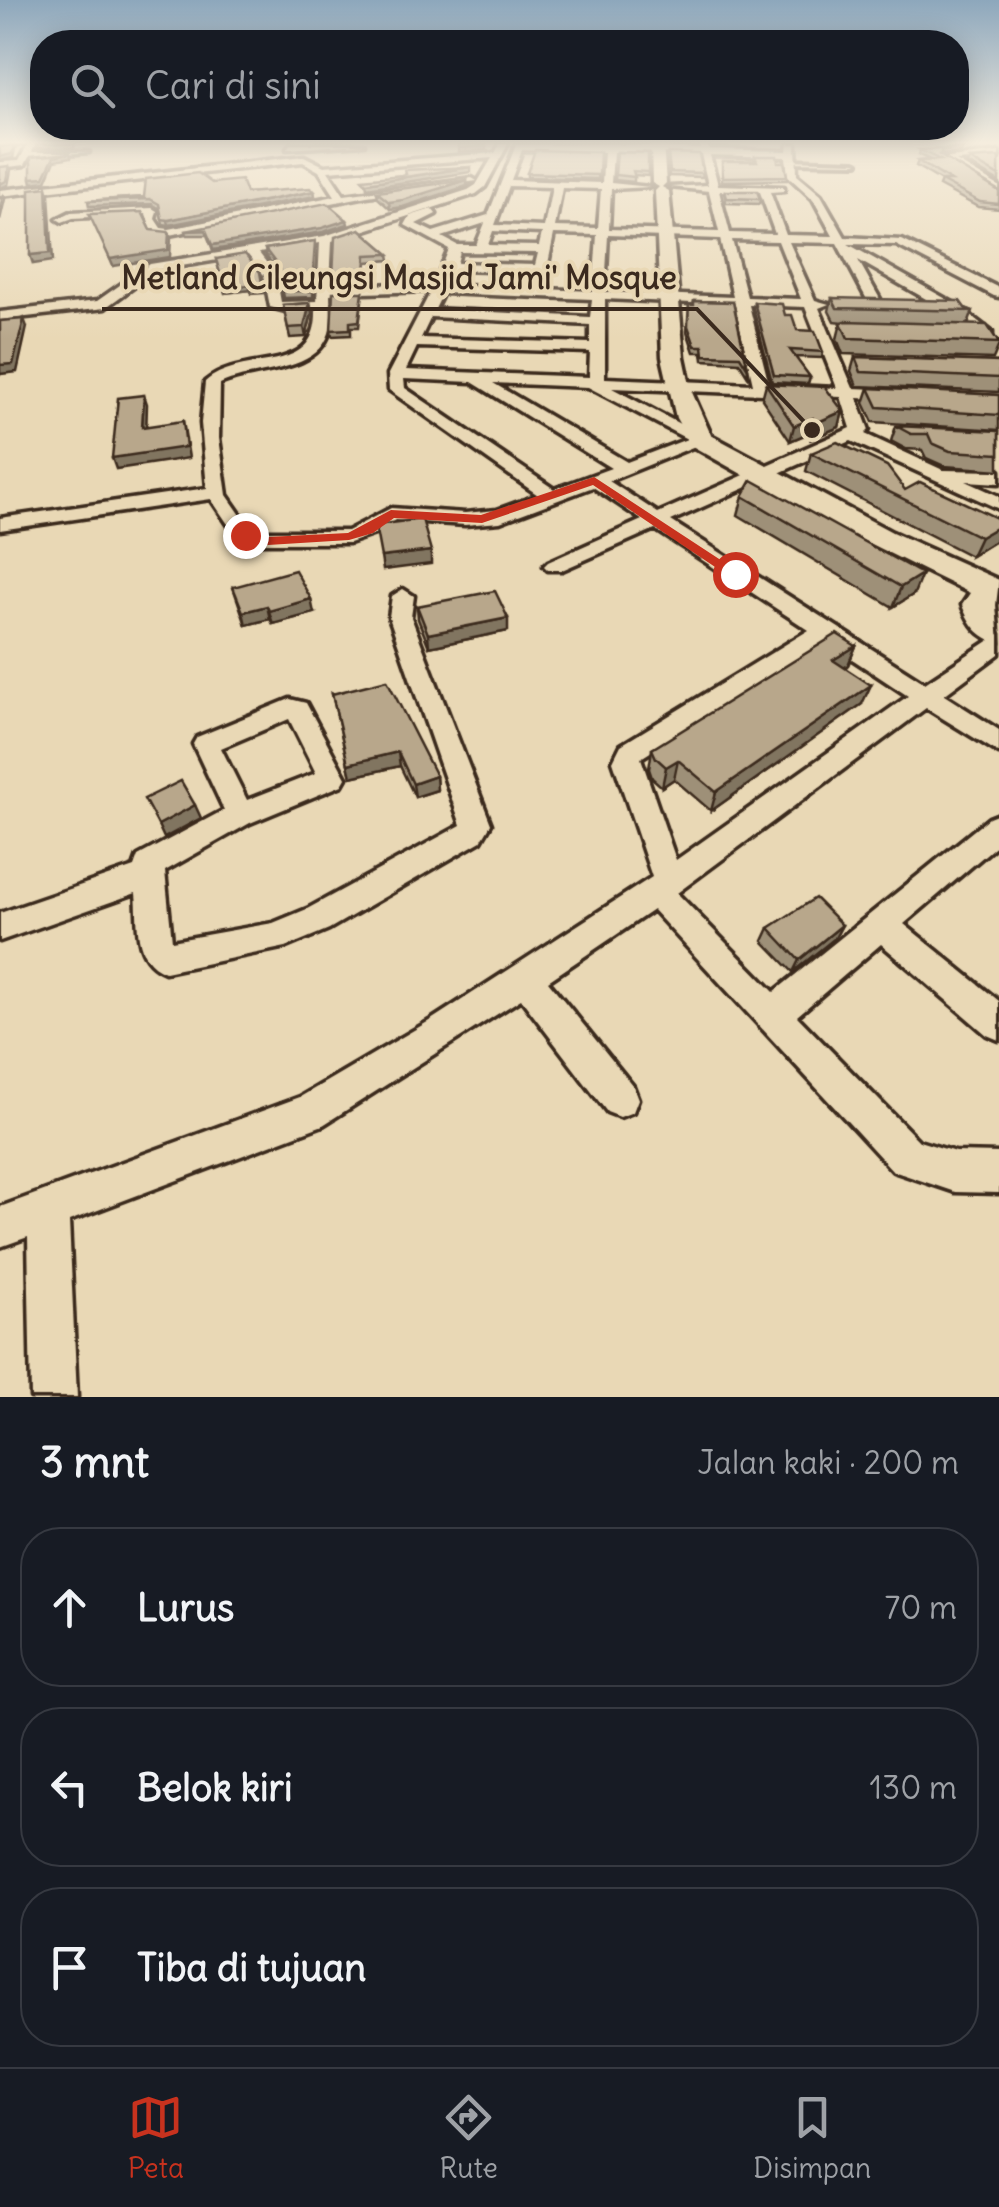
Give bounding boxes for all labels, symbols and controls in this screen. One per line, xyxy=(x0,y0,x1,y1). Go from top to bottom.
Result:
search box xyxy=(30,30,969,140)
icon: search xyxy=(65,58,120,113)
text: Cari di sini xyxy=(145,62,321,109)
callout: Metland Cileungsi Masjid Jami' Mosque xyxy=(102,247,697,309)
text: Metland Cileungsi Masjid Jami' Mosque xyxy=(121,257,677,298)
route end xyxy=(223,513,269,559)
route start xyxy=(713,552,759,598)
text: 3 mnt xyxy=(40,1436,149,1488)
text: Jalan kaki · 200 m xyxy=(697,1442,959,1483)
icon: ahead xyxy=(42,1580,97,1635)
text: Lurus xyxy=(137,1584,234,1631)
text: 70 m xyxy=(885,1587,957,1628)
icon: left xyxy=(42,1760,97,1815)
text: Belok kiri xyxy=(137,1764,293,1811)
text: 130 m xyxy=(869,1767,957,1808)
icon: arrive xyxy=(42,1940,97,1995)
text: Tiba di tujuan xyxy=(137,1944,366,1991)
tab: Peta xyxy=(128,2090,184,2186)
tab: Rute xyxy=(440,2090,498,2186)
tab: Disimpan xyxy=(753,2090,871,2186)

